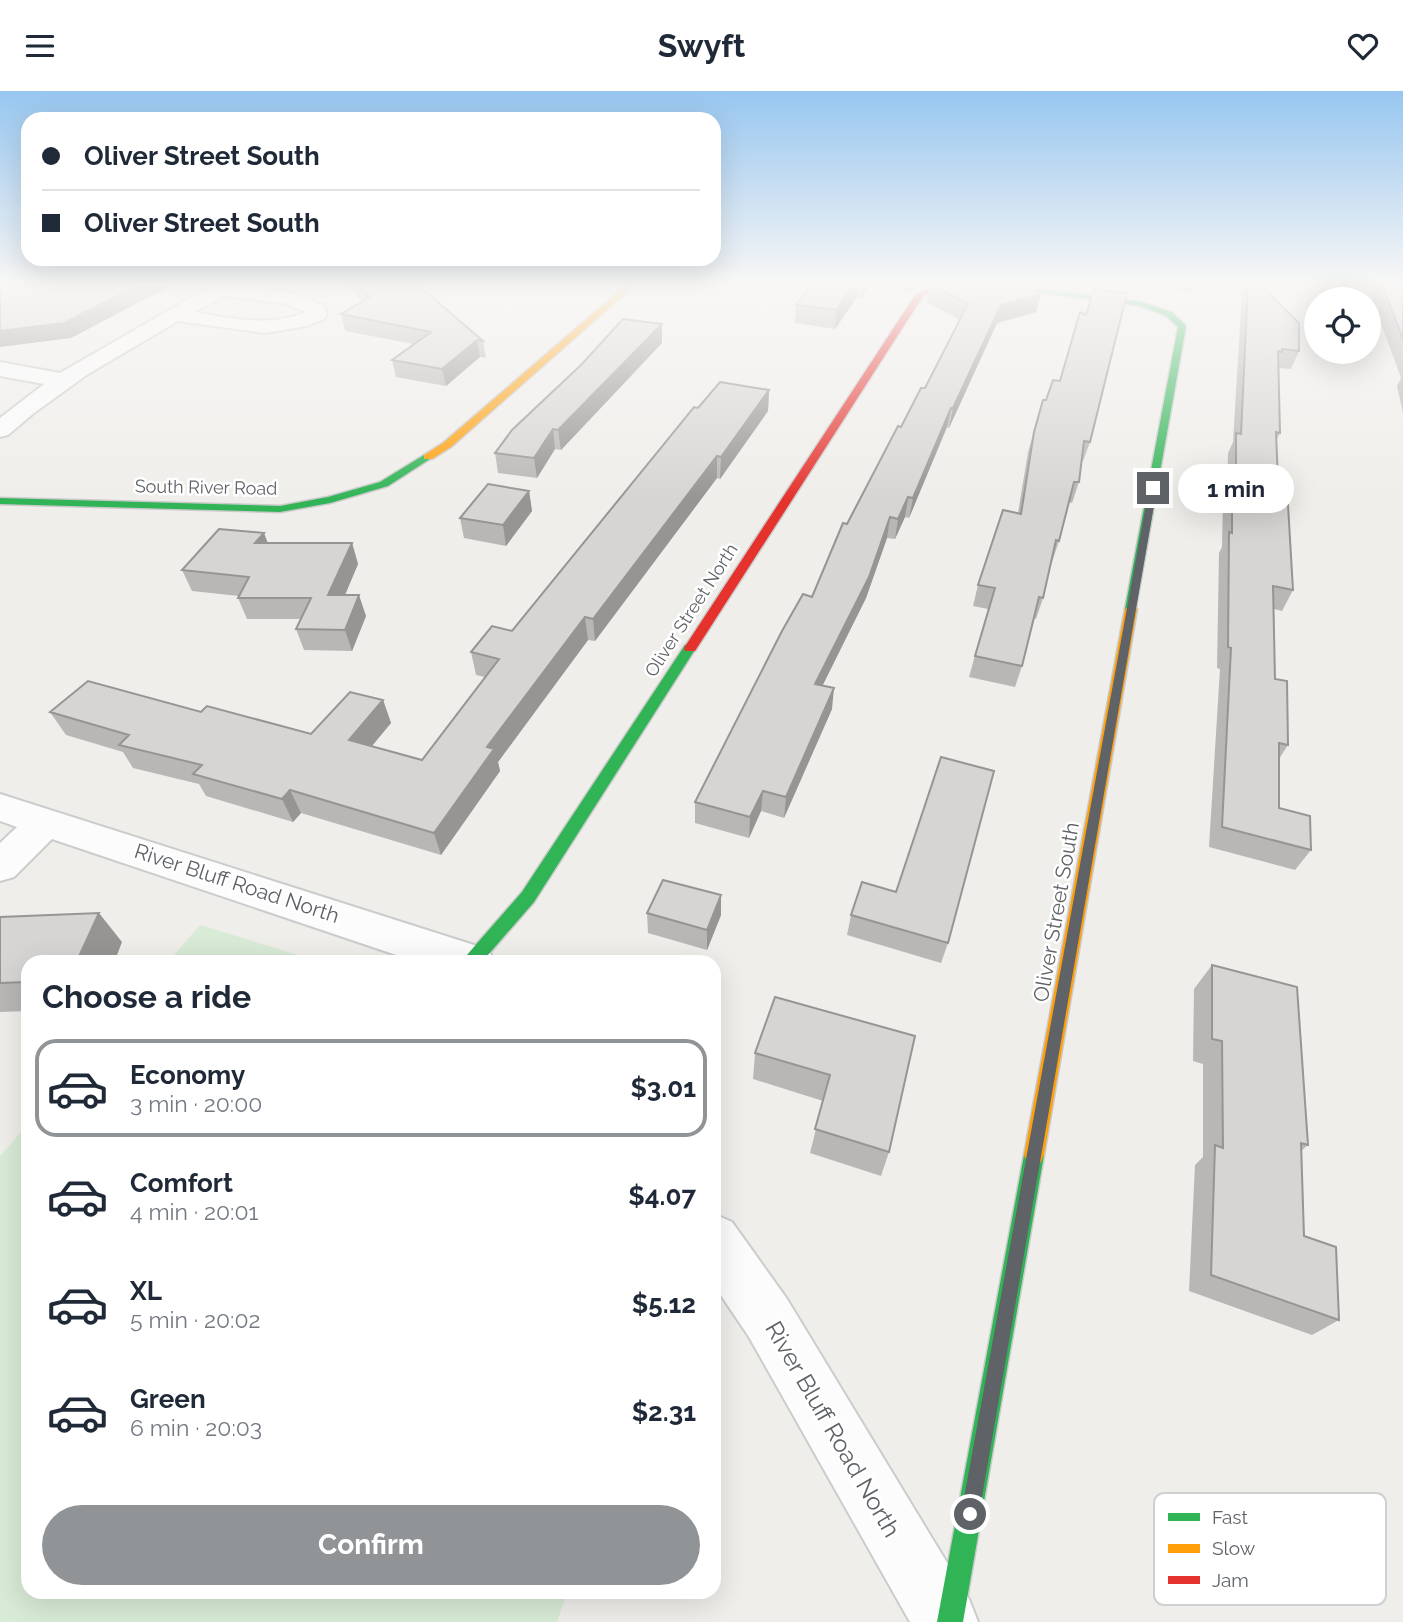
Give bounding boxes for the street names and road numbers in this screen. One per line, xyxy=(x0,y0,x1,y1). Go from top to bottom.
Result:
street label: South River Road xyxy=(135,475,277,499)
street label: Oliver Street North xyxy=(640,540,742,680)
street label: Oliver Street South xyxy=(1028,820,1084,1004)
street label: River Bluff Road North xyxy=(131,838,343,928)
street label: River Bluff Road North xyxy=(759,1316,907,1542)

